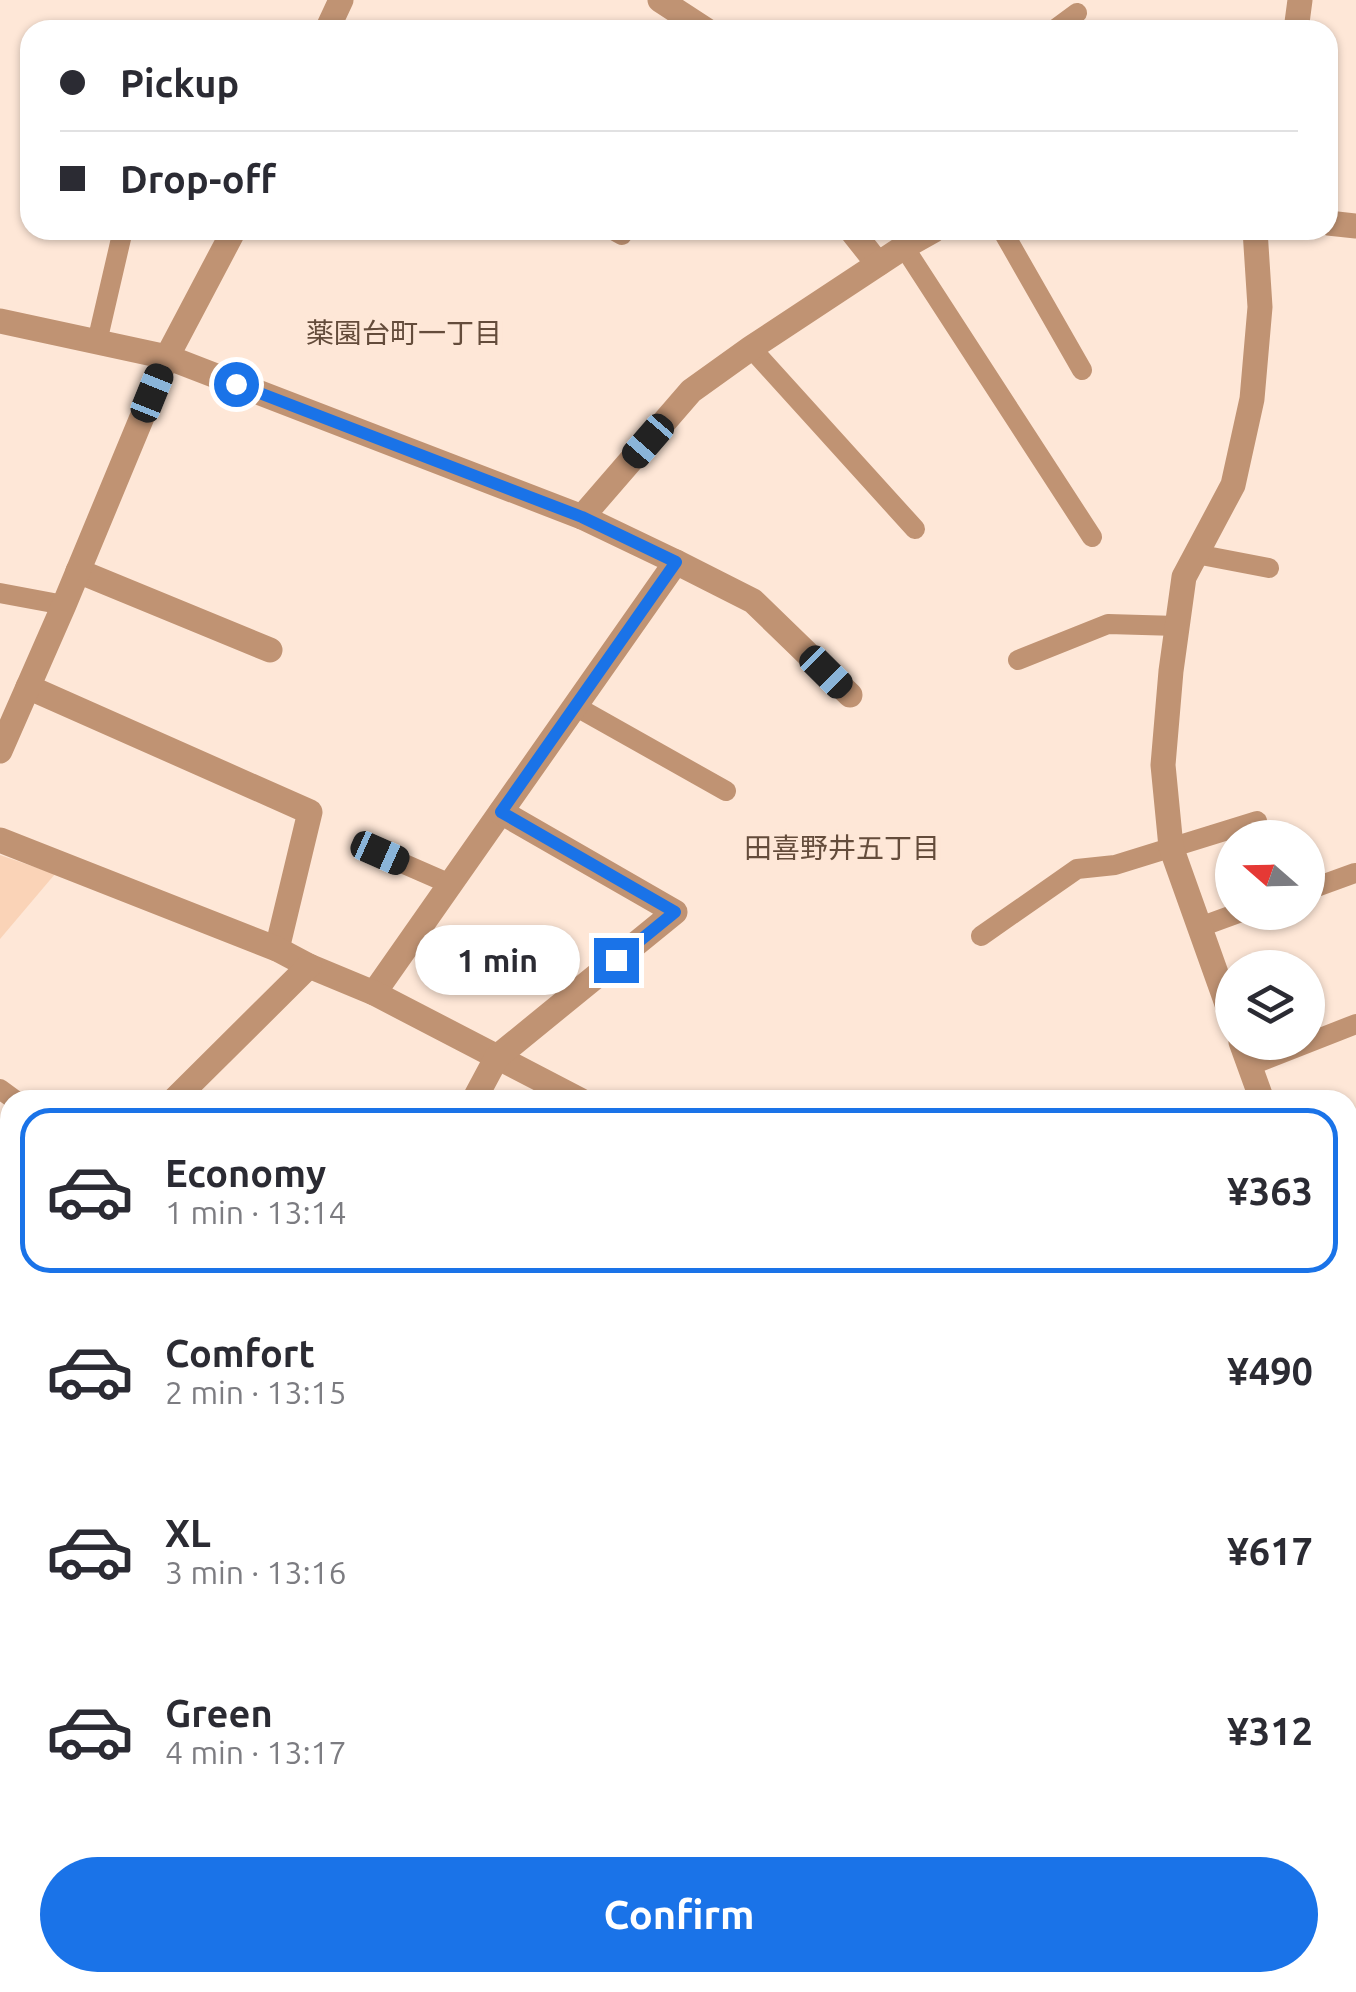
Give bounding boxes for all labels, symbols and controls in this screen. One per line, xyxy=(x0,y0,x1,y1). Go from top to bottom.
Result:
text: Pickup xyxy=(120,62,239,104)
text: Drop-off xyxy=(120,158,276,200)
district label: 薬園台町一丁目 xyxy=(306,317,502,348)
car xyxy=(127,360,177,426)
route start xyxy=(214,362,259,407)
car xyxy=(617,409,679,473)
car xyxy=(794,640,858,704)
north arrow xyxy=(1215,820,1325,930)
map controls xyxy=(1215,820,1325,1060)
car xyxy=(346,827,414,879)
district label: 田喜野井五丁目 xyxy=(744,832,940,863)
callout: 1 min xyxy=(416,925,581,995)
route end xyxy=(594,938,639,983)
text: 1 min xyxy=(457,942,538,978)
button: layers xyxy=(1215,950,1325,1060)
icon: car xyxy=(45,1146,135,1236)
text: Economy xyxy=(165,1152,326,1194)
text: ¥363 xyxy=(1227,1170,1313,1212)
text: 1 min · 13:14 xyxy=(165,1194,347,1230)
icon: car xyxy=(45,1326,135,1416)
text: Comfort xyxy=(165,1332,315,1374)
text: ¥490 xyxy=(1227,1350,1313,1392)
text: 2 min · 13:15 xyxy=(165,1374,347,1410)
icon: car xyxy=(45,1506,135,1596)
text: XL xyxy=(165,1512,211,1554)
text: ¥617 xyxy=(1227,1530,1313,1572)
text: 3 min · 13:16 xyxy=(165,1554,347,1590)
icon: car xyxy=(45,1686,135,1776)
text: Green xyxy=(165,1692,273,1734)
text: ¥312 xyxy=(1227,1710,1313,1752)
text: 4 min · 13:17 xyxy=(165,1734,347,1770)
button: Confirm xyxy=(40,1857,1318,1972)

